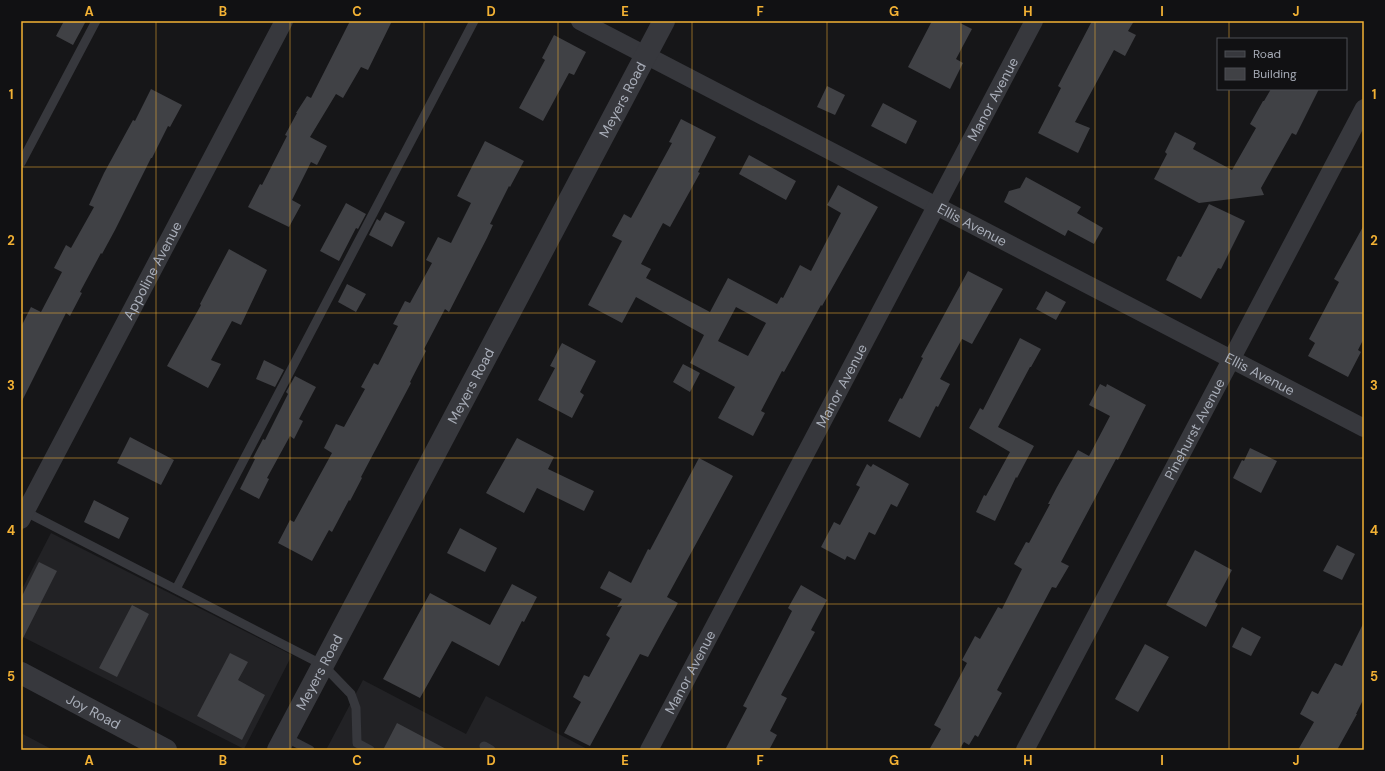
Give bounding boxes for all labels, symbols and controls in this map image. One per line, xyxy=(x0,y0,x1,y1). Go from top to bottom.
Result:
text: A xyxy=(84,3,94,20)
text: B xyxy=(219,3,227,20)
text: C xyxy=(352,3,362,20)
text: D xyxy=(486,3,496,20)
text: E xyxy=(621,3,629,20)
text: F xyxy=(756,3,764,20)
text: G xyxy=(889,3,899,20)
text: H xyxy=(1023,3,1033,20)
text: I xyxy=(1160,3,1164,20)
text: J xyxy=(1292,3,1300,20)
legend xyxy=(1217,38,1347,90)
text: Road xyxy=(1253,46,1281,62)
street label: Manor Avenue xyxy=(963,54,1022,144)
street label: Meyers Road xyxy=(595,59,650,141)
text: Building xyxy=(1253,66,1297,82)
text: 1 xyxy=(9,86,13,103)
text: 1 xyxy=(1372,86,1376,103)
street label: Ellis Avenue xyxy=(934,199,1010,250)
street label: Appoline Avenue xyxy=(119,218,186,323)
text: 2 xyxy=(7,232,15,249)
text: 2 xyxy=(1370,232,1378,249)
street label: Manor Avenue xyxy=(812,341,871,431)
street label: Meyers Road xyxy=(443,345,498,427)
street label: Ellis Avenue xyxy=(1222,348,1298,399)
street label: Pinehurst Avenue xyxy=(1160,375,1229,483)
text: 3 xyxy=(7,377,15,394)
text: 3 xyxy=(1370,377,1378,394)
text: 4 xyxy=(7,522,15,539)
text: 4 xyxy=(1370,522,1378,539)
street label: Manor Avenue xyxy=(661,627,720,717)
street label: Meyers Road xyxy=(292,631,347,713)
text: 5 xyxy=(7,668,15,685)
text: 5 xyxy=(1370,668,1378,685)
street label: Joy Road xyxy=(63,690,124,733)
text: A xyxy=(84,752,94,769)
text: B xyxy=(219,752,227,769)
text: C xyxy=(352,752,362,769)
text: D xyxy=(486,752,496,769)
text: E xyxy=(621,752,629,769)
text: F xyxy=(756,752,764,769)
text: G xyxy=(889,752,899,769)
text: H xyxy=(1023,752,1033,769)
text: I xyxy=(1160,752,1164,769)
text: J xyxy=(1292,752,1300,769)

